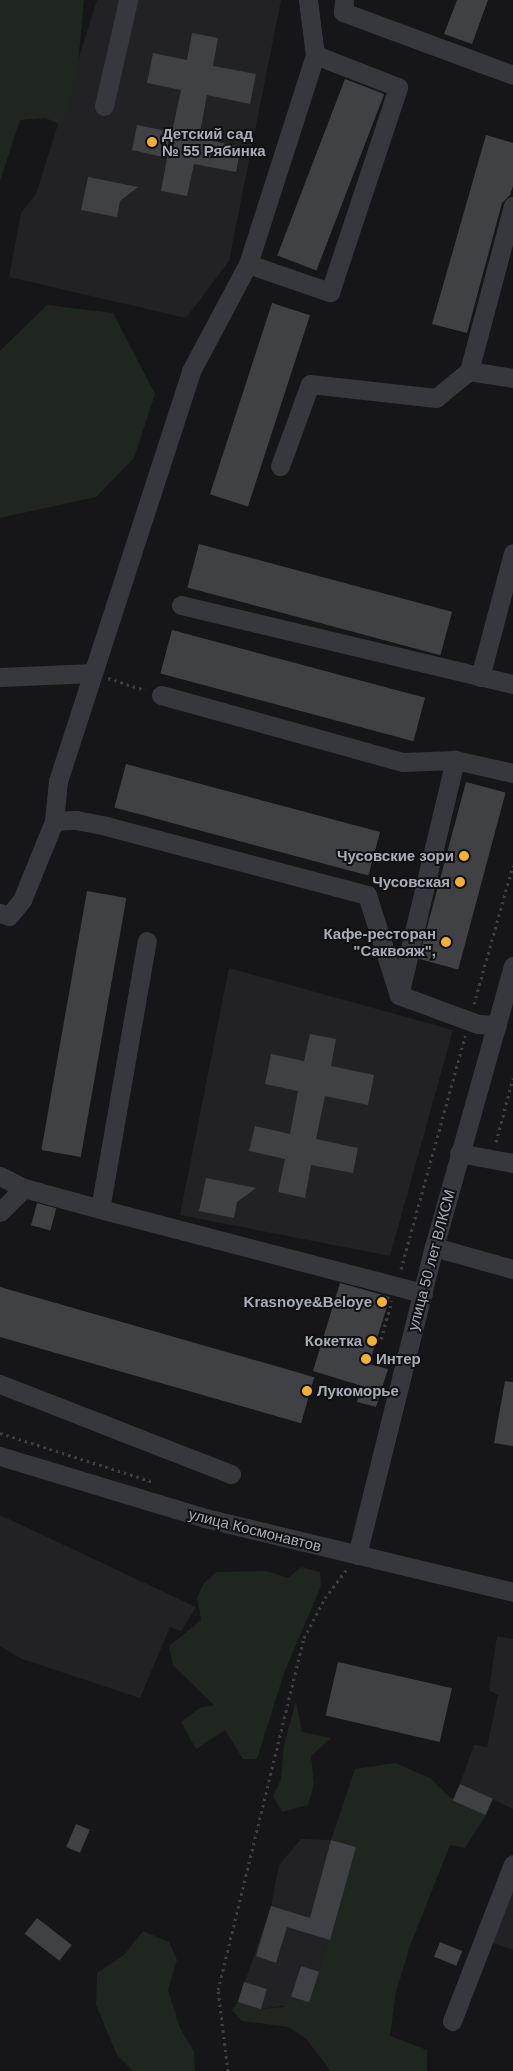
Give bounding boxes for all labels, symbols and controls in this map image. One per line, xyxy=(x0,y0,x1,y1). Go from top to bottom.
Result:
place label: Детский сад № 55 Рябинка xyxy=(162,124,266,159)
marker: Детский сад № 55 Рябинка xyxy=(146,136,158,148)
place label: Чусовские зори xyxy=(337,847,454,865)
marker: Чусовские зори xyxy=(458,850,470,862)
place label: Чусовская xyxy=(372,873,450,891)
marker: Чусовская xyxy=(454,876,466,888)
place label: Кафе-ресторан "Саквояж", xyxy=(324,924,436,959)
marker: Кафе-ресторан "Саквояж", xyxy=(440,936,452,948)
street label: улица 50 лет ВЛКСМ xyxy=(404,1187,458,1333)
place label: Krasnoye&Beloye xyxy=(244,1293,372,1311)
marker: Krasnoye&Beloye xyxy=(376,1296,388,1308)
place label: Кокетка xyxy=(305,1332,362,1350)
marker: Кокетка xyxy=(366,1335,378,1347)
place label: Интер xyxy=(376,1350,421,1368)
marker: Интер xyxy=(360,1353,372,1365)
place label: Лукоморье xyxy=(317,1382,399,1400)
marker: Лукоморье xyxy=(301,1385,313,1397)
street label: улица Космонавтов xyxy=(187,1505,323,1555)

